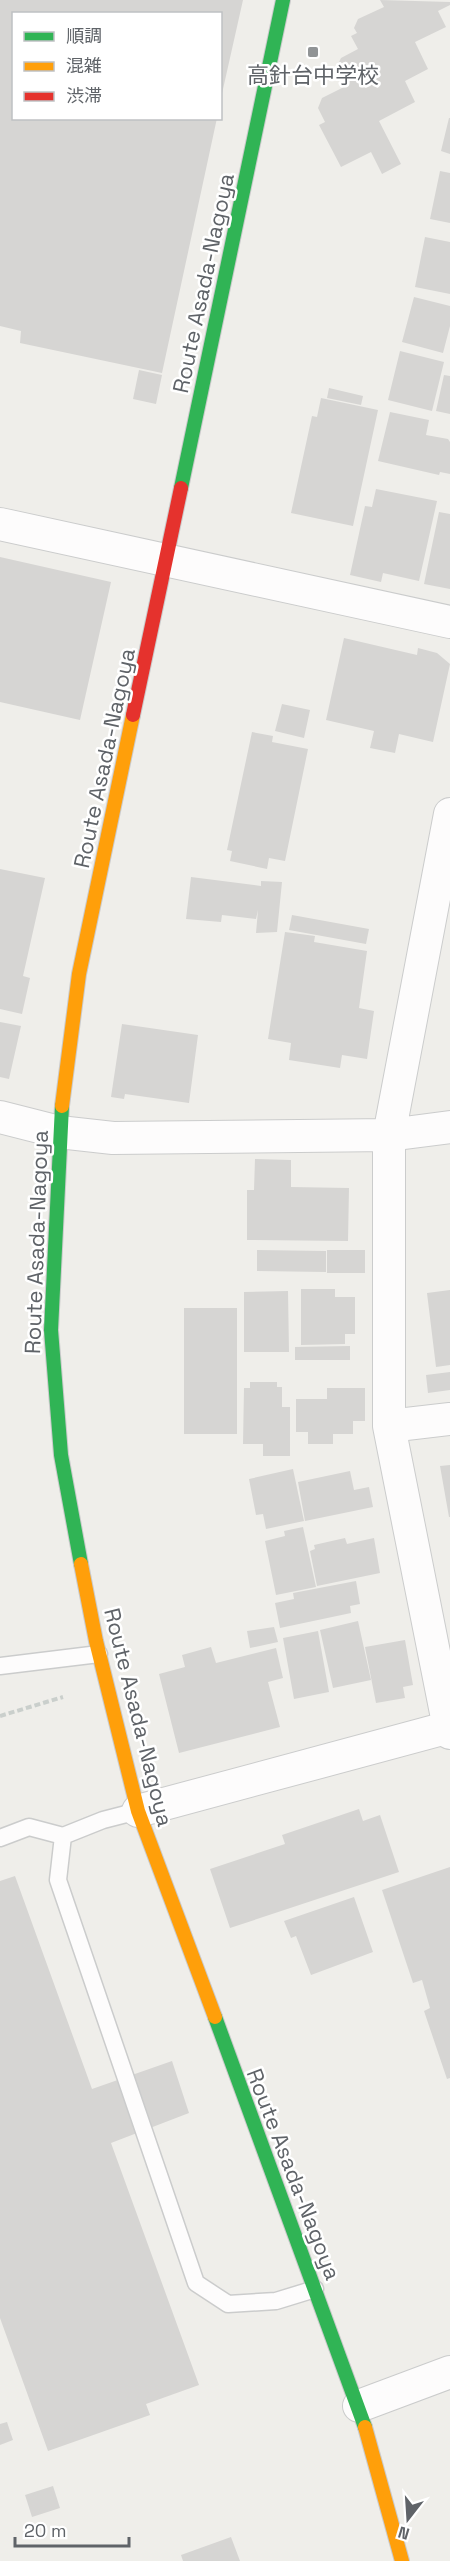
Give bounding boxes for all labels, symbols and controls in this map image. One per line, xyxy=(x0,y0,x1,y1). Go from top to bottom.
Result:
legend xyxy=(12,12,222,120)
text: 順調 xyxy=(66,24,102,47)
marker: 高針台中学校 xyxy=(306,45,320,59)
text: 混雑 xyxy=(66,54,102,77)
place label: 高針台中学校 xyxy=(247,61,379,89)
text: 渋滞 xyxy=(66,84,102,107)
street label: Route Asada-Nagoya xyxy=(166,170,240,396)
street label: Route Asada-Nagoya xyxy=(67,645,141,871)
street label: Route Asada-Nagoya xyxy=(18,1129,54,1355)
street label: Route Asada-Nagoya xyxy=(98,1605,180,1829)
street label: Route Asada-Nagoya xyxy=(241,2064,347,2284)
north arrow xyxy=(378,2489,438,2549)
scale bar xyxy=(15,2510,129,2548)
text: 20 m xyxy=(24,2519,67,2542)
text: N xyxy=(396,2521,412,2544)

